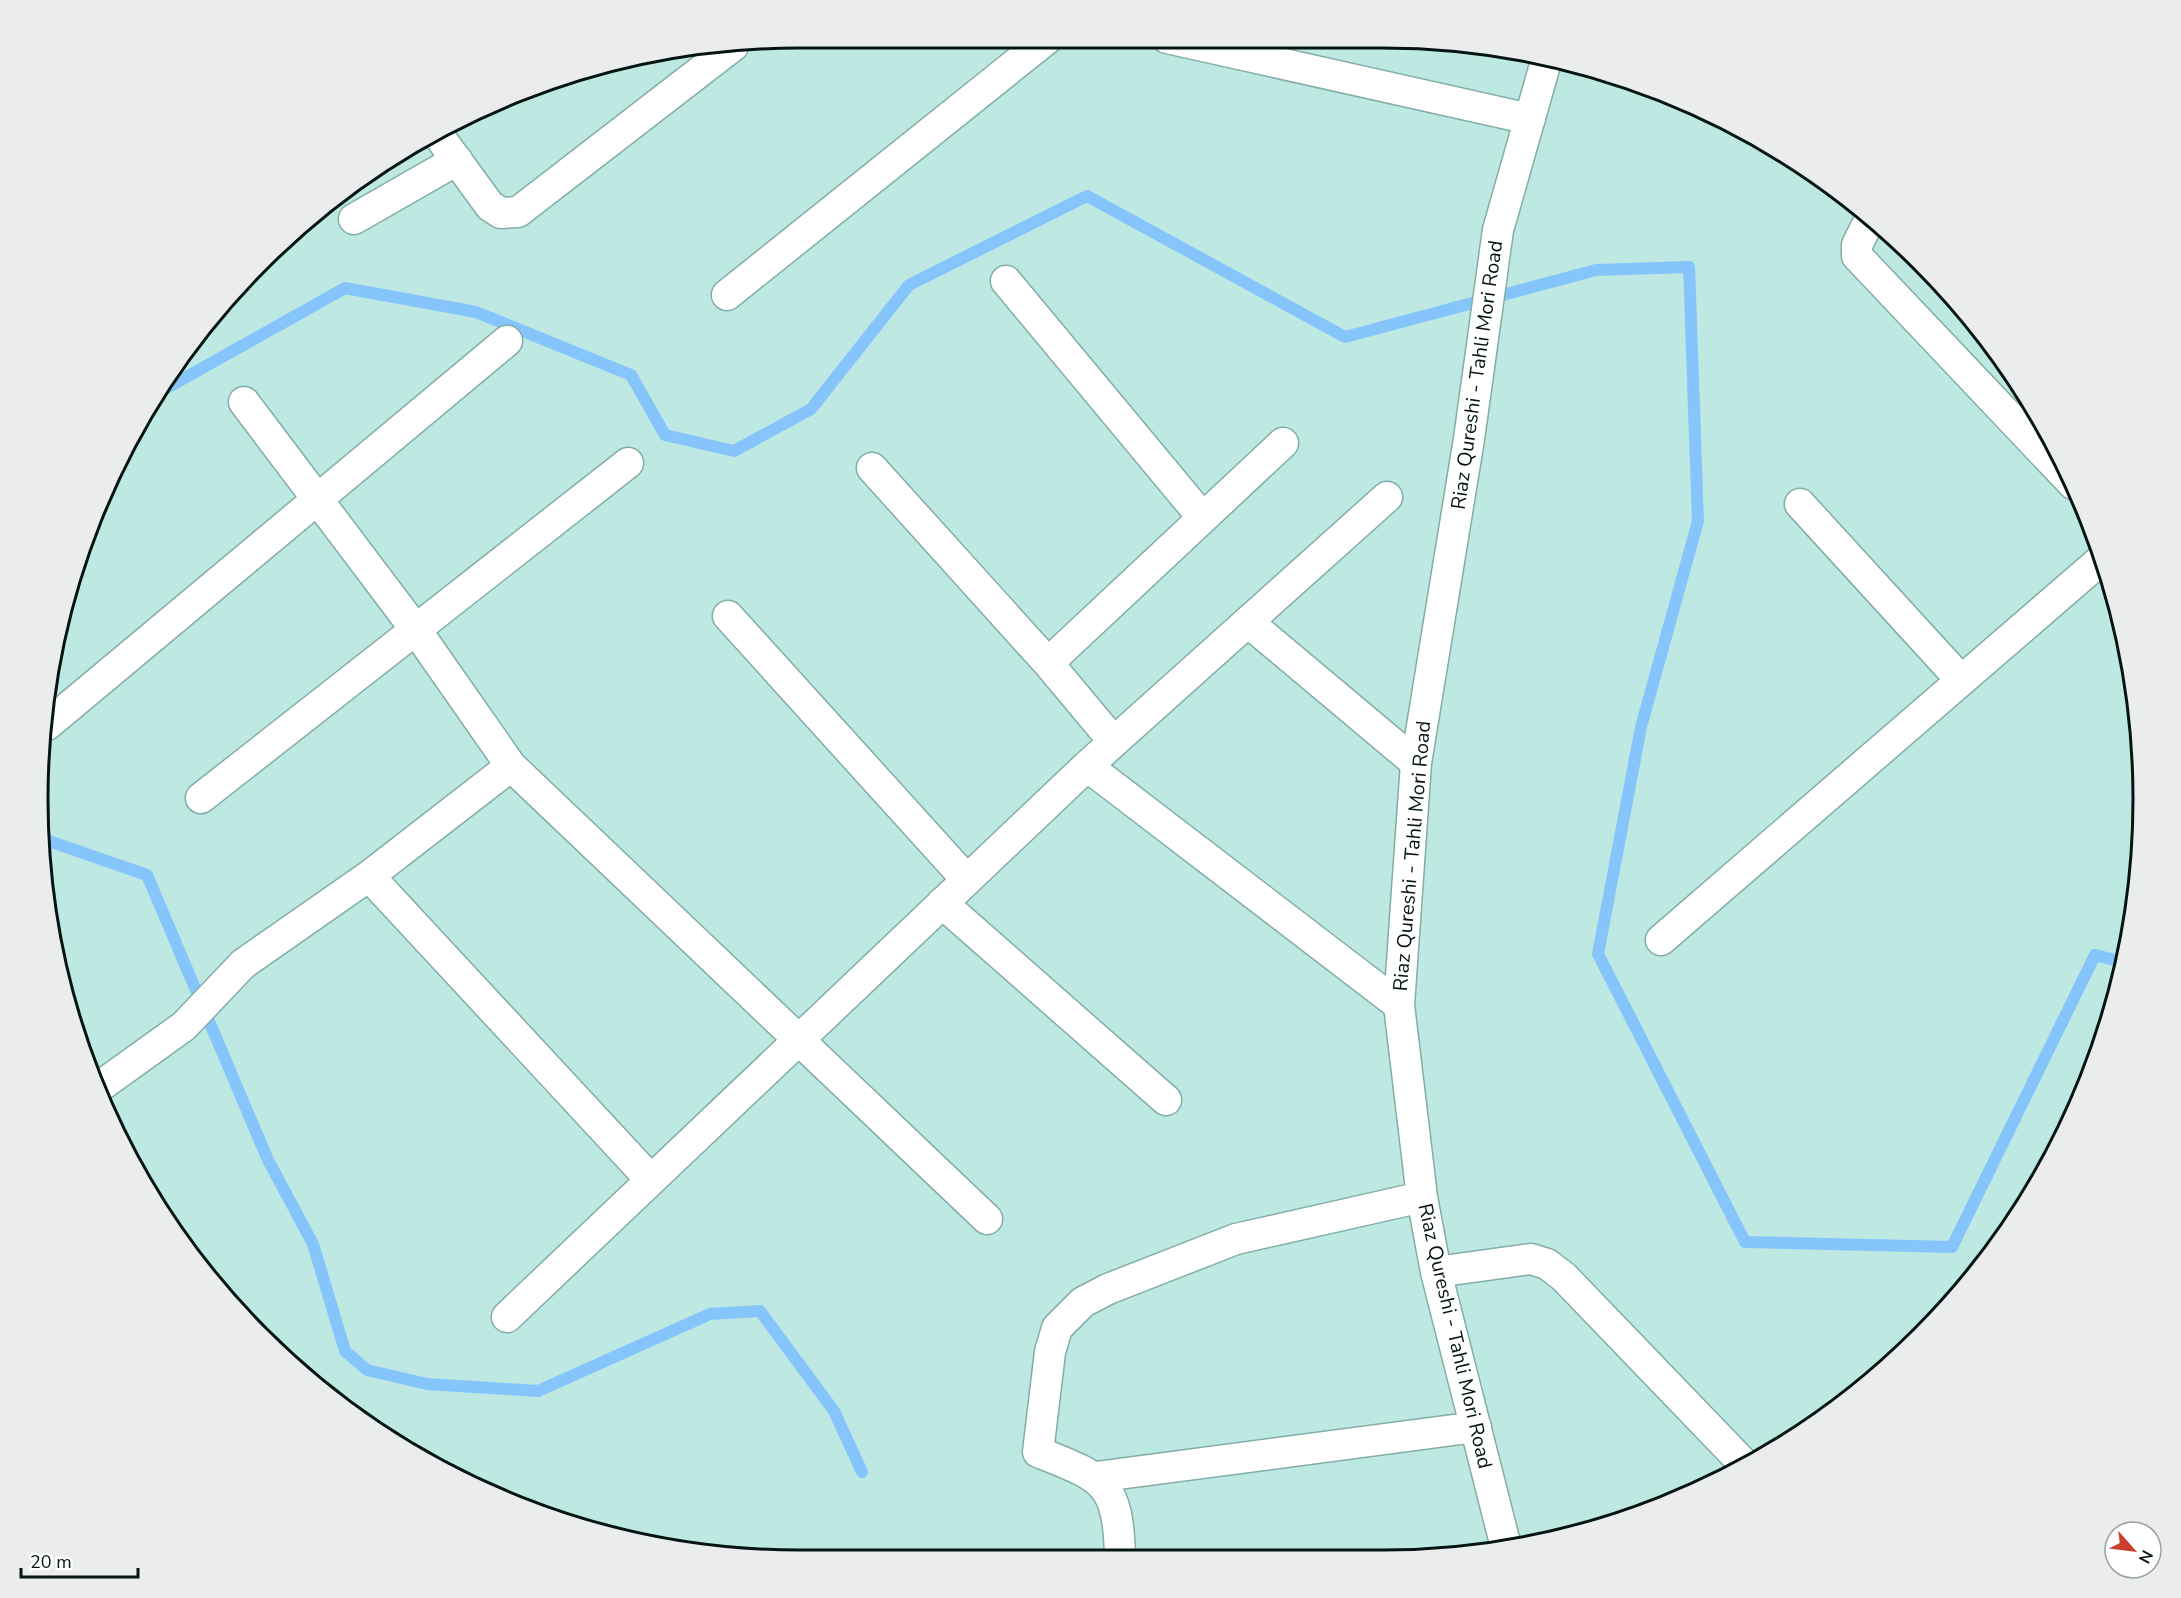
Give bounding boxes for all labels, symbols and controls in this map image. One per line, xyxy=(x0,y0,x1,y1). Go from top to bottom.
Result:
street label: Riaz Qureshi - Tahli Mori Road xyxy=(1445,239,1509,511)
street label: Riaz Qureshi - Tahli Mori Road xyxy=(1387,720,1437,992)
street label: Riaz Qureshi - Tahli Mori Road xyxy=(1411,1201,1499,1471)
north arrow xyxy=(2103,1520,2163,1580)
scale bar xyxy=(21,1541,138,1579)
text: N xyxy=(2133,1546,2158,1567)
text: 20 m xyxy=(30,1550,72,1574)

